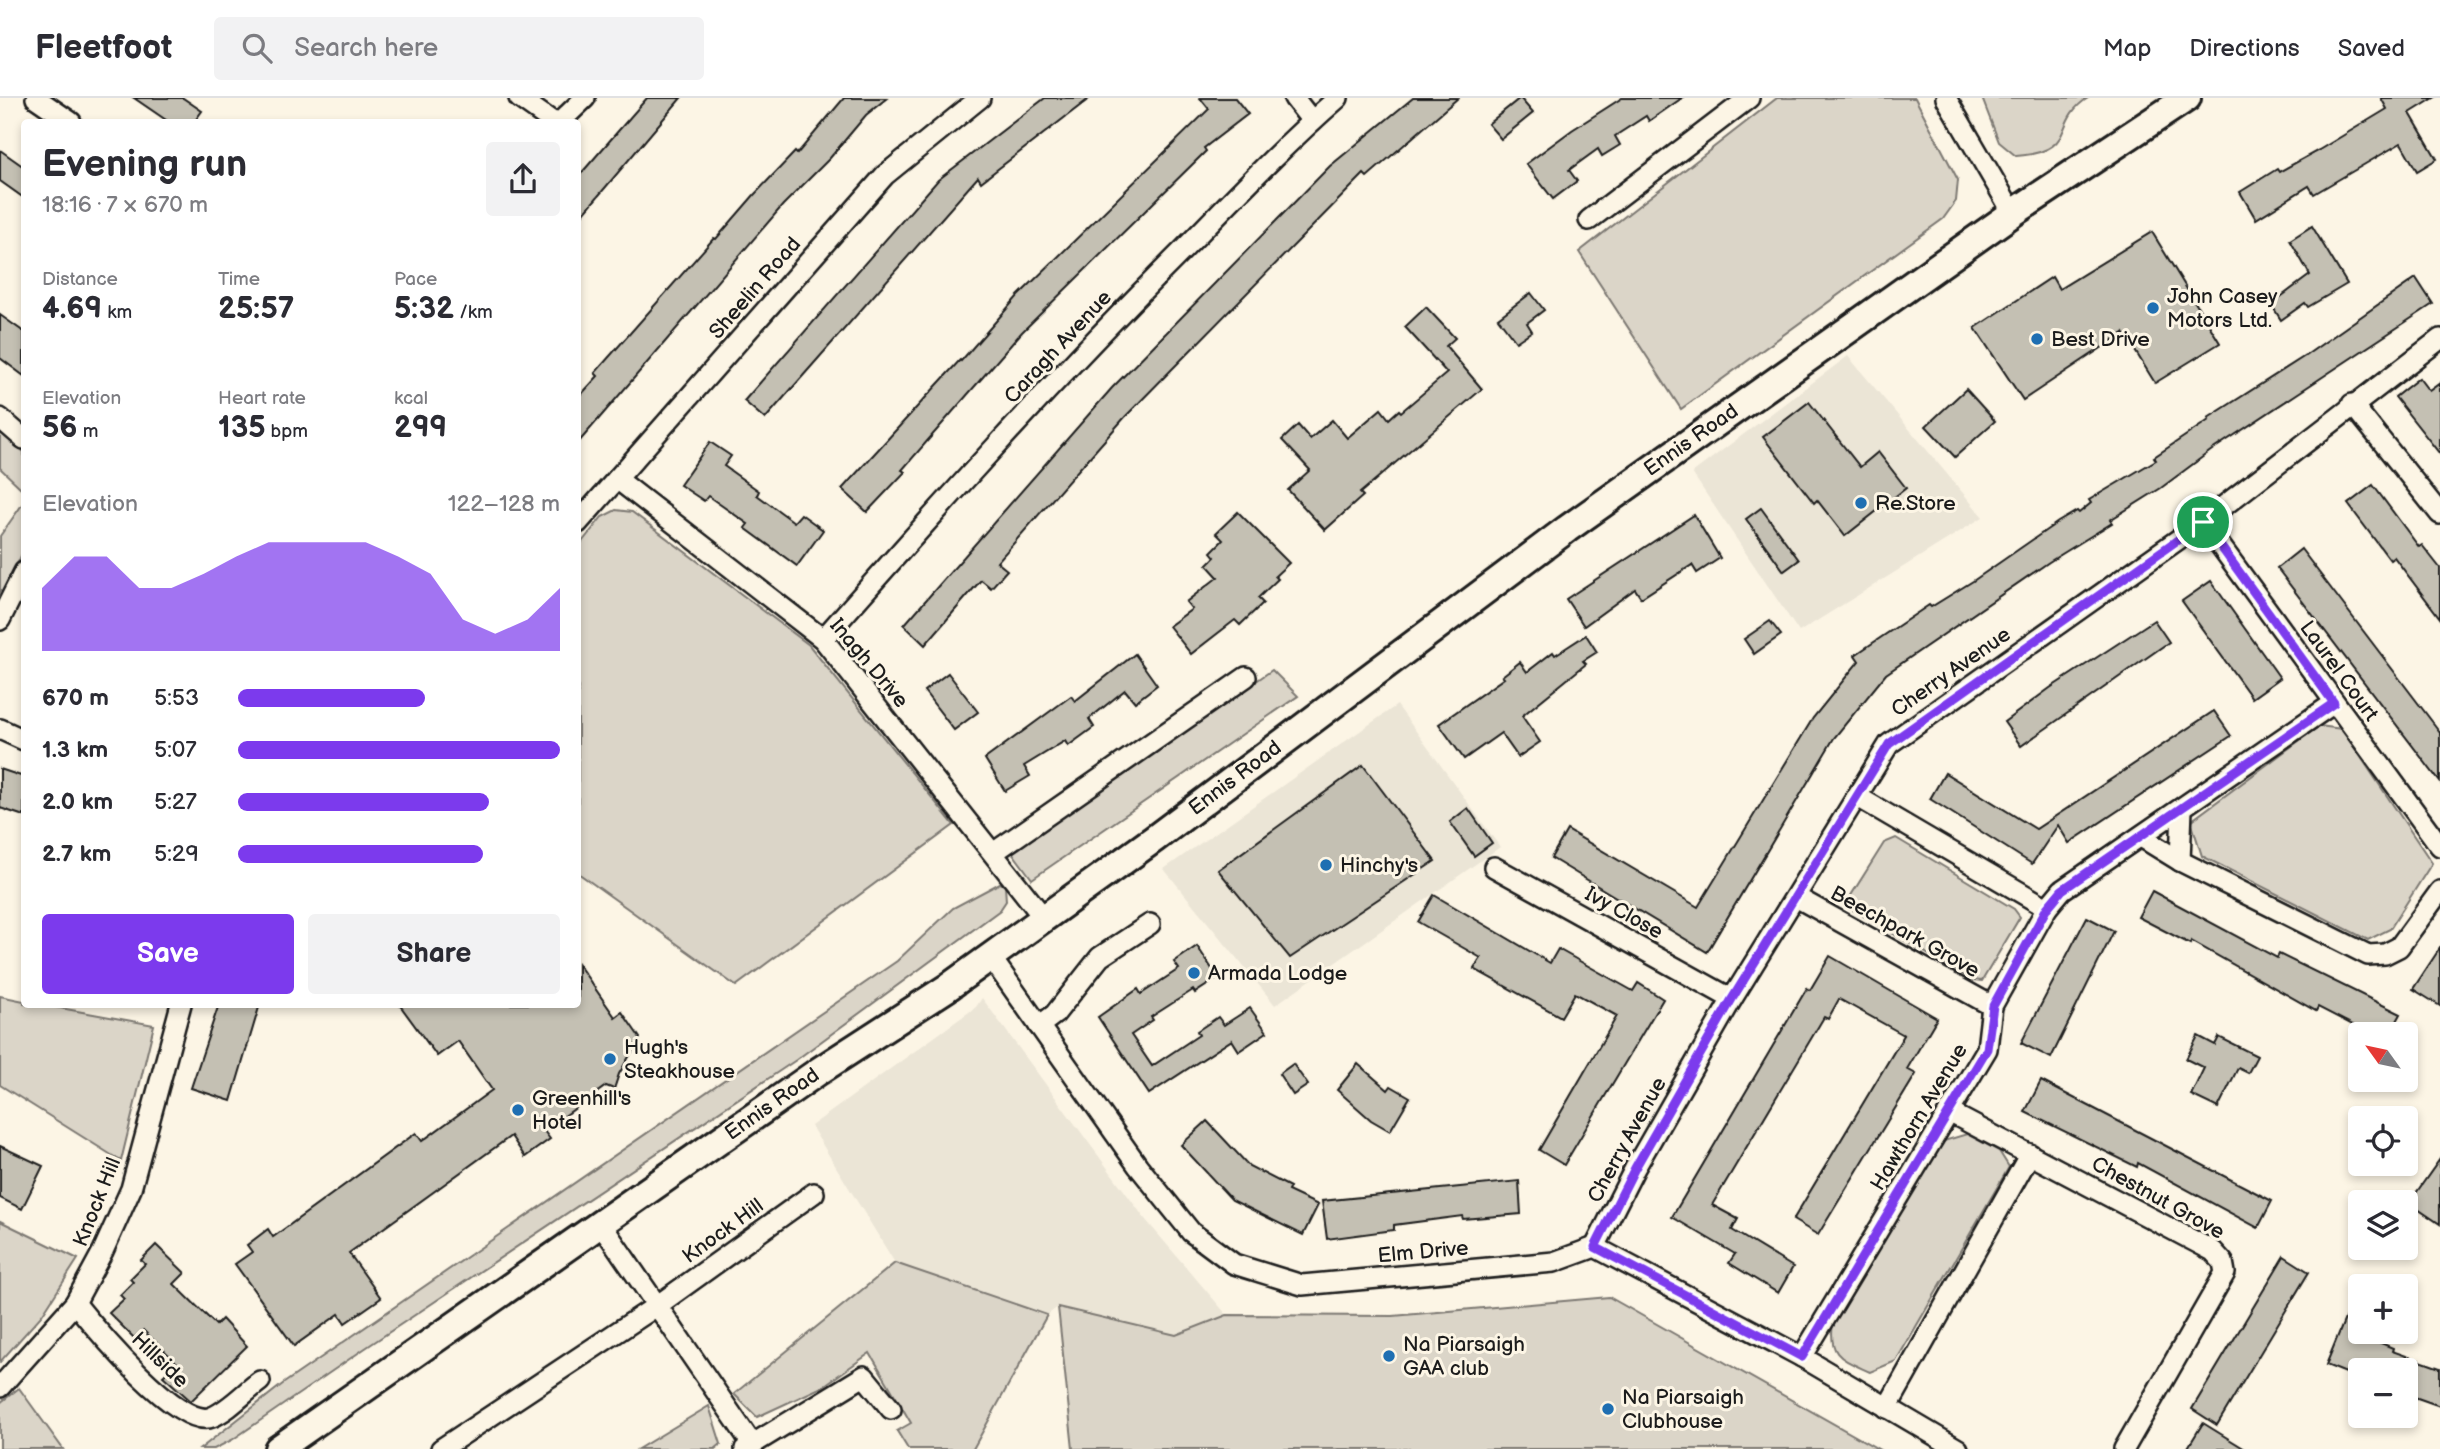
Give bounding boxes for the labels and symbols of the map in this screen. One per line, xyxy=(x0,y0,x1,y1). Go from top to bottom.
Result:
street label: Sheelin Road xyxy=(704,232,806,344)
place label: John Casey Motors Ltd. xyxy=(2167,284,2278,333)
street label: Caragh Avenue xyxy=(999,285,1117,409)
marker: John Casey Motors Ltd. xyxy=(2145,300,2161,316)
place label: Best Drive xyxy=(2051,327,2150,352)
marker: Best Drive xyxy=(2029,331,2045,347)
street label: Ennis Road xyxy=(1639,398,1743,482)
place label: Re.Store xyxy=(1875,491,1956,516)
pin xyxy=(2173,492,2233,552)
marker: Re.Store xyxy=(1853,495,1869,511)
street label: Inagh Drive xyxy=(824,613,914,713)
street label: Laurel Court xyxy=(2294,616,2384,726)
street label: Cherry Avenue xyxy=(1887,622,2015,722)
street label: Ennis Road xyxy=(1184,735,1286,821)
place label: Hinchy's xyxy=(1340,853,1418,878)
marker: Hinchy's xyxy=(1318,857,1334,873)
street label: Ivy Close xyxy=(1581,881,1667,945)
street label: Beechpark Grove xyxy=(1826,881,1984,983)
place label: Armada Lodge xyxy=(1208,961,1347,986)
marker: Armada Lodge xyxy=(1186,965,1202,981)
north arrow xyxy=(2348,1022,2418,1092)
place label: Hugh's Steakhouse xyxy=(624,1035,735,1084)
street label: Hawthorn Avenue xyxy=(1865,1039,1973,1195)
marker: Hugh's Steakhouse xyxy=(602,1051,618,1067)
street label: Ennis Road xyxy=(720,1062,824,1146)
street label: Cherry Avenue xyxy=(1582,1073,1672,1207)
place label: Greenhill's Hotel xyxy=(532,1086,631,1135)
marker: Greenhill's Hotel xyxy=(510,1102,526,1118)
street label: Chestnut Grove xyxy=(2087,1151,2229,1245)
street label: Knock Hill xyxy=(68,1154,126,1250)
street label: Knock Hill xyxy=(678,1193,768,1269)
street label: Elm Drive xyxy=(1377,1236,1469,1268)
street label: Hillside xyxy=(126,1327,194,1393)
place label: Na Piarsaigh GAA club xyxy=(1403,1332,1525,1381)
marker: Na Piarsaigh GAA club xyxy=(1381,1348,1397,1364)
place label: Na Piarsaigh Clubhouse xyxy=(1622,1385,1744,1434)
marker: Na Piarsaigh Clubhouse xyxy=(1600,1401,1616,1417)

